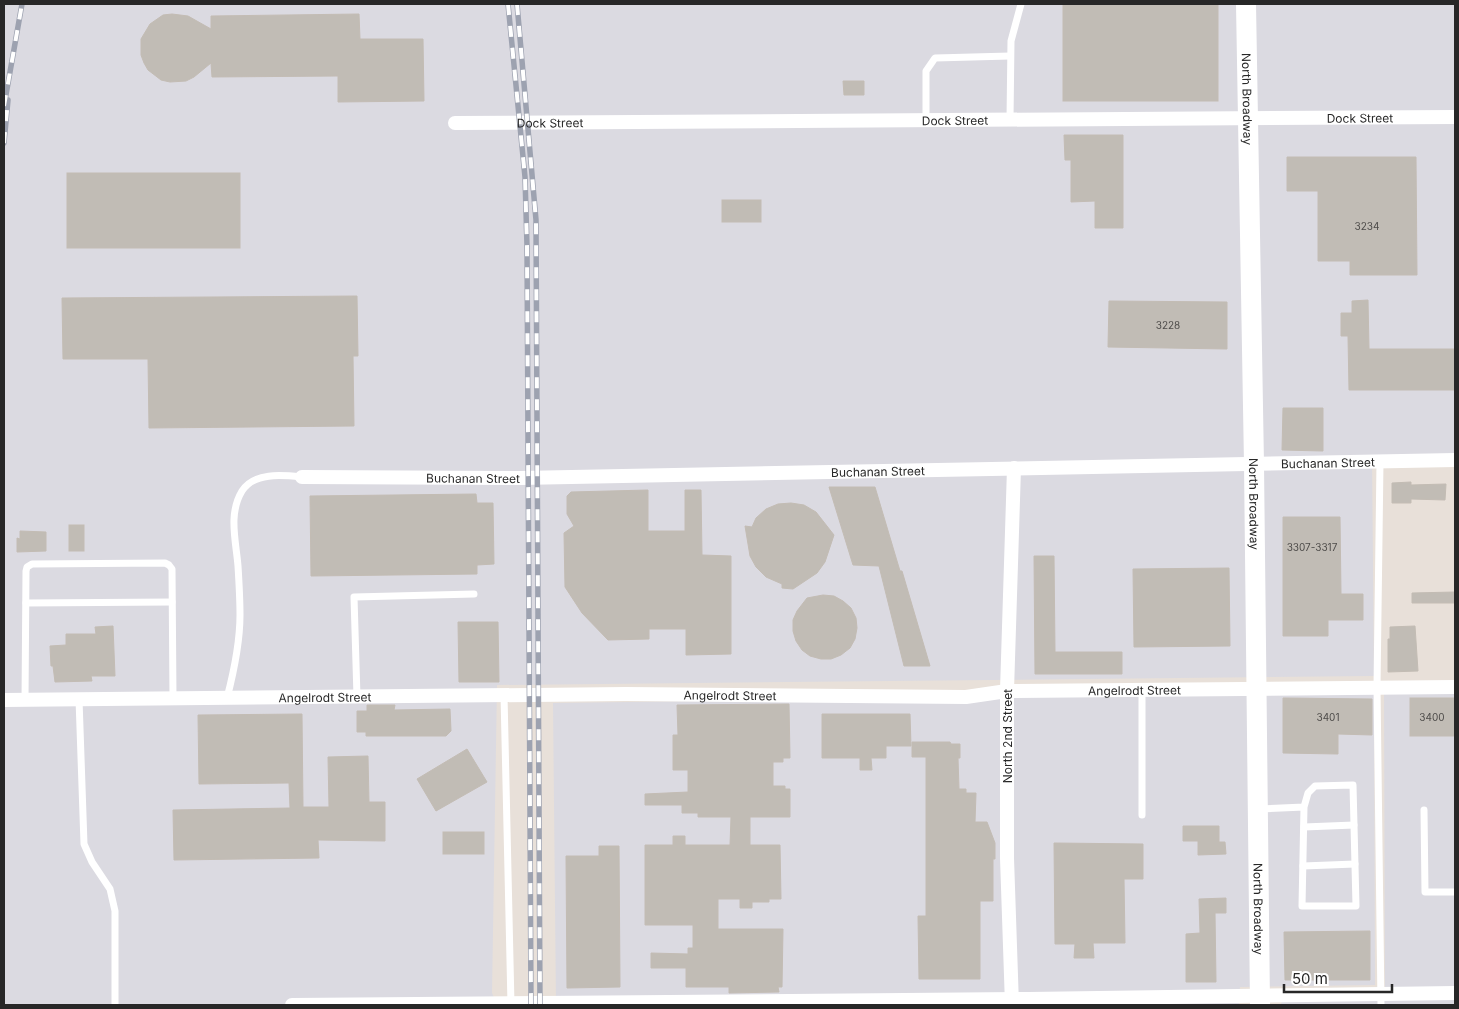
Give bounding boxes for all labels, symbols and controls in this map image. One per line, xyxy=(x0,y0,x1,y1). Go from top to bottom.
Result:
street label: North Broadway xyxy=(1239,53,1256,145)
street label: Dock Street xyxy=(1327,110,1393,125)
street label: Dock Street xyxy=(922,112,988,128)
street label: Dock Street xyxy=(517,115,583,130)
house number: 3234 xyxy=(1355,220,1379,232)
house number: 3228 xyxy=(1156,319,1180,331)
street label: Buchanan Street xyxy=(1281,454,1375,471)
street label: North Broadway xyxy=(1246,458,1262,550)
street label: Buchanan Street xyxy=(831,463,925,480)
street label: Buchanan Street xyxy=(426,470,520,486)
house number: 3307-3317 xyxy=(1287,541,1338,553)
street label: Angelrodt Street xyxy=(1088,682,1181,698)
street label: Angelrodt Street xyxy=(683,687,777,703)
street label: Angelrodt Street xyxy=(278,689,372,705)
street label: North 2nd Street xyxy=(999,689,1015,783)
house number: 3401 xyxy=(1316,711,1340,723)
house number: 3400 xyxy=(1419,711,1445,723)
street label: North Broadway xyxy=(1251,863,1267,955)
scale bar xyxy=(1284,962,1392,994)
text: 50 m xyxy=(1292,969,1328,988)

